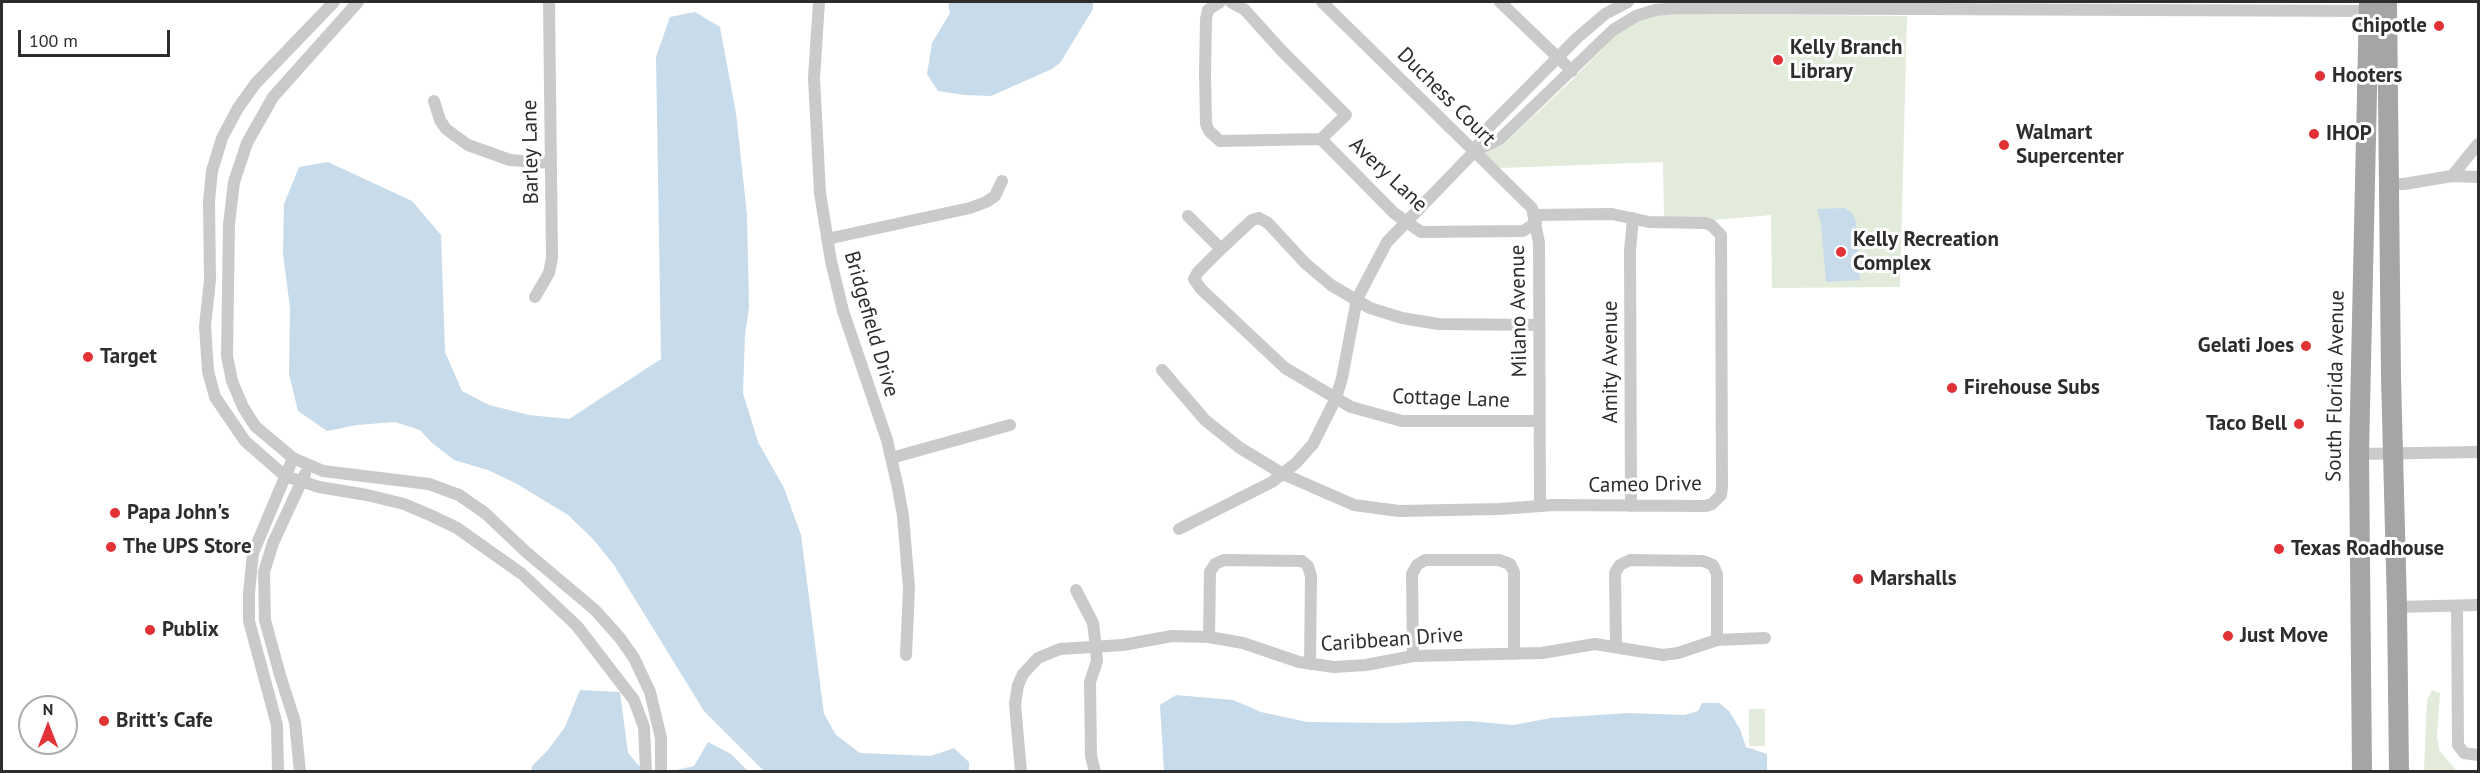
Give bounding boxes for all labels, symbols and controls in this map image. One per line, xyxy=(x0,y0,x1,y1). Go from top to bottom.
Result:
place label: Chipotle xyxy=(2351,13,2427,39)
scale bar xyxy=(21,18,172,56)
marker: Chipotle xyxy=(2432,19,2446,33)
text: 100 m xyxy=(29,29,78,52)
place label: Kelly Branch Library xyxy=(1790,35,1903,85)
street label: Duchess Court xyxy=(1392,43,1500,151)
marker: Kelly Branch Library xyxy=(1771,53,1785,67)
place label: Hooters xyxy=(2332,63,2402,89)
marker: Hooters xyxy=(2313,69,2327,83)
street label: Barley Lane xyxy=(517,100,545,204)
place label: Walmart Supercenter xyxy=(2016,120,2124,170)
place label: IHOP xyxy=(2326,121,2372,147)
marker: IHOP xyxy=(2307,127,2321,141)
street label: Avery Lane xyxy=(1344,132,1432,218)
marker: Walmart Supercenter xyxy=(1997,138,2011,152)
place label: Kelly Recreation Complex xyxy=(1853,227,1999,277)
street label: Milano Avenue xyxy=(1505,244,1533,378)
marker: Kelly Recreation Complex xyxy=(1834,245,1848,259)
street label: Bridgefield Drive xyxy=(838,248,904,400)
street label: South Florida Avenue xyxy=(2322,290,2350,482)
street label: Amity Avenue xyxy=(1598,300,1624,424)
place label: Gelati Joes xyxy=(2198,333,2294,359)
marker: Gelati Joes xyxy=(2299,339,2313,353)
place label: Target xyxy=(100,344,157,370)
marker: Target xyxy=(81,350,95,364)
place label: Firehouse Subs xyxy=(1964,375,2100,401)
marker: Firehouse Subs xyxy=(1945,381,1959,395)
street label: Cottage Lane xyxy=(1392,384,1510,414)
place label: Taco Bell xyxy=(2206,411,2287,437)
marker: Taco Bell xyxy=(2292,417,2306,431)
street label: Cameo Drive xyxy=(1588,471,1702,499)
place label: Papa John's xyxy=(127,500,230,526)
marker: Papa John's xyxy=(108,506,122,520)
place label: The UPS Store xyxy=(123,534,252,560)
place label: Texas Roadhouse xyxy=(2291,536,2444,562)
marker: The UPS Store xyxy=(104,540,118,554)
marker: Texas Roadhouse xyxy=(2272,542,2286,556)
place label: Marshalls xyxy=(1870,566,1957,592)
marker: Marshalls xyxy=(1851,572,1865,586)
place label: Publix xyxy=(162,617,219,643)
street label: Caribbean Drive xyxy=(1320,622,1464,658)
marker: Publix xyxy=(143,623,157,637)
place label: Just Move xyxy=(2240,623,2328,649)
marker: Just Move xyxy=(2221,629,2235,643)
north arrow xyxy=(18,695,78,755)
text: N xyxy=(43,699,53,719)
place label: Britt's Cafe xyxy=(116,708,213,734)
marker: Britt's Cafe xyxy=(97,714,111,728)

